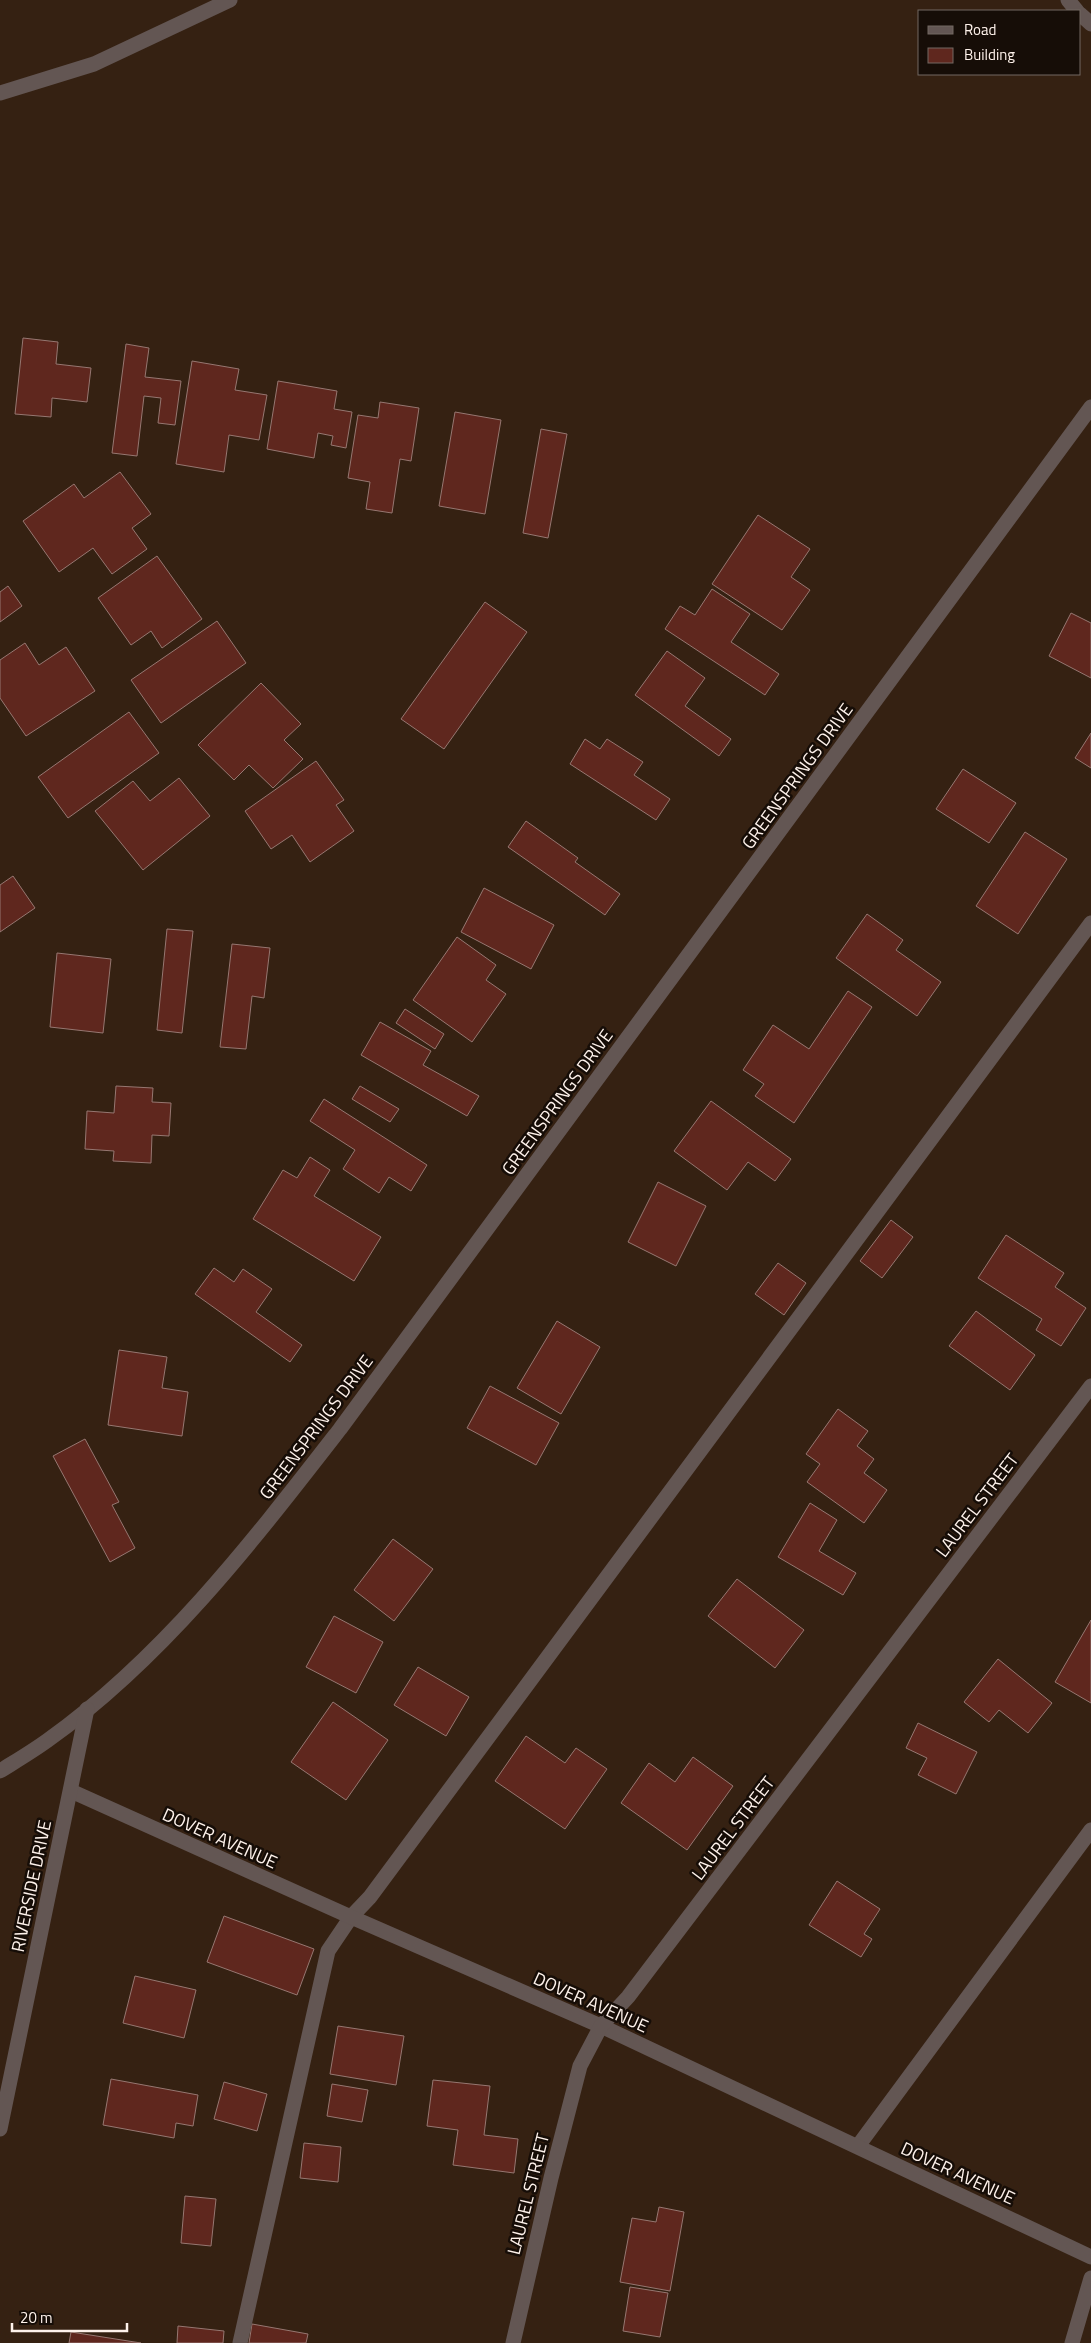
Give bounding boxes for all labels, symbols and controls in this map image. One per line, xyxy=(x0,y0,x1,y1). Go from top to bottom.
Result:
legend xyxy=(918,10,1081,75)
text: Road xyxy=(964,18,996,41)
text: Building xyxy=(964,43,1015,66)
street label: GREENSPRINGS DRIVE xyxy=(735,697,859,855)
street label: GREENSPRINGS DRIVE xyxy=(495,1023,619,1181)
street label: GREENSPRINGS DRIVE xyxy=(253,1349,379,1505)
street label: LAUREL STREET xyxy=(929,1447,1025,1563)
street label: LAUREL STREET xyxy=(685,1770,781,1886)
street label: DOVER AVENUE xyxy=(158,1801,282,1875)
street label: RIVERSIDE DRIVE xyxy=(4,1817,58,1954)
street label: DOVER AVENUE xyxy=(529,1965,653,2039)
street label: LAUREL STREET xyxy=(500,2130,556,2257)
street label: DOVER AVENUE xyxy=(897,2135,1020,2211)
scale bar xyxy=(12,2300,128,2332)
text: 20 m xyxy=(20,2306,53,2329)

